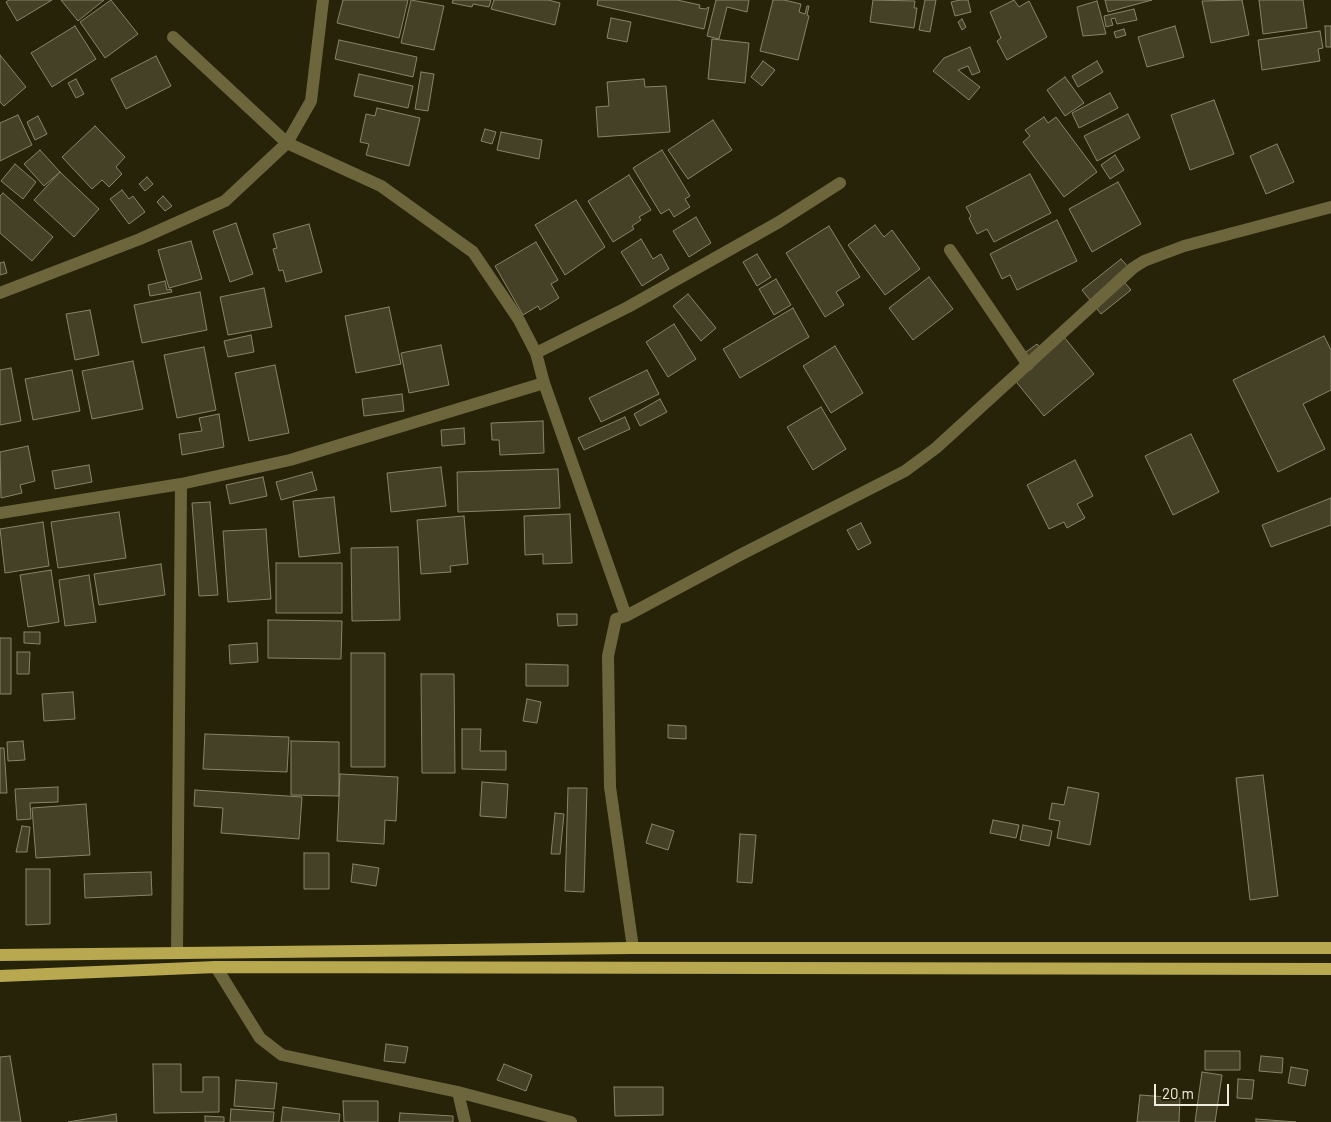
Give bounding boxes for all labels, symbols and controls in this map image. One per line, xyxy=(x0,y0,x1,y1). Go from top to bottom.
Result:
scale bar xyxy=(1156,1074,1231,1106)
text: 20 m xyxy=(1162,1084,1194,1102)

